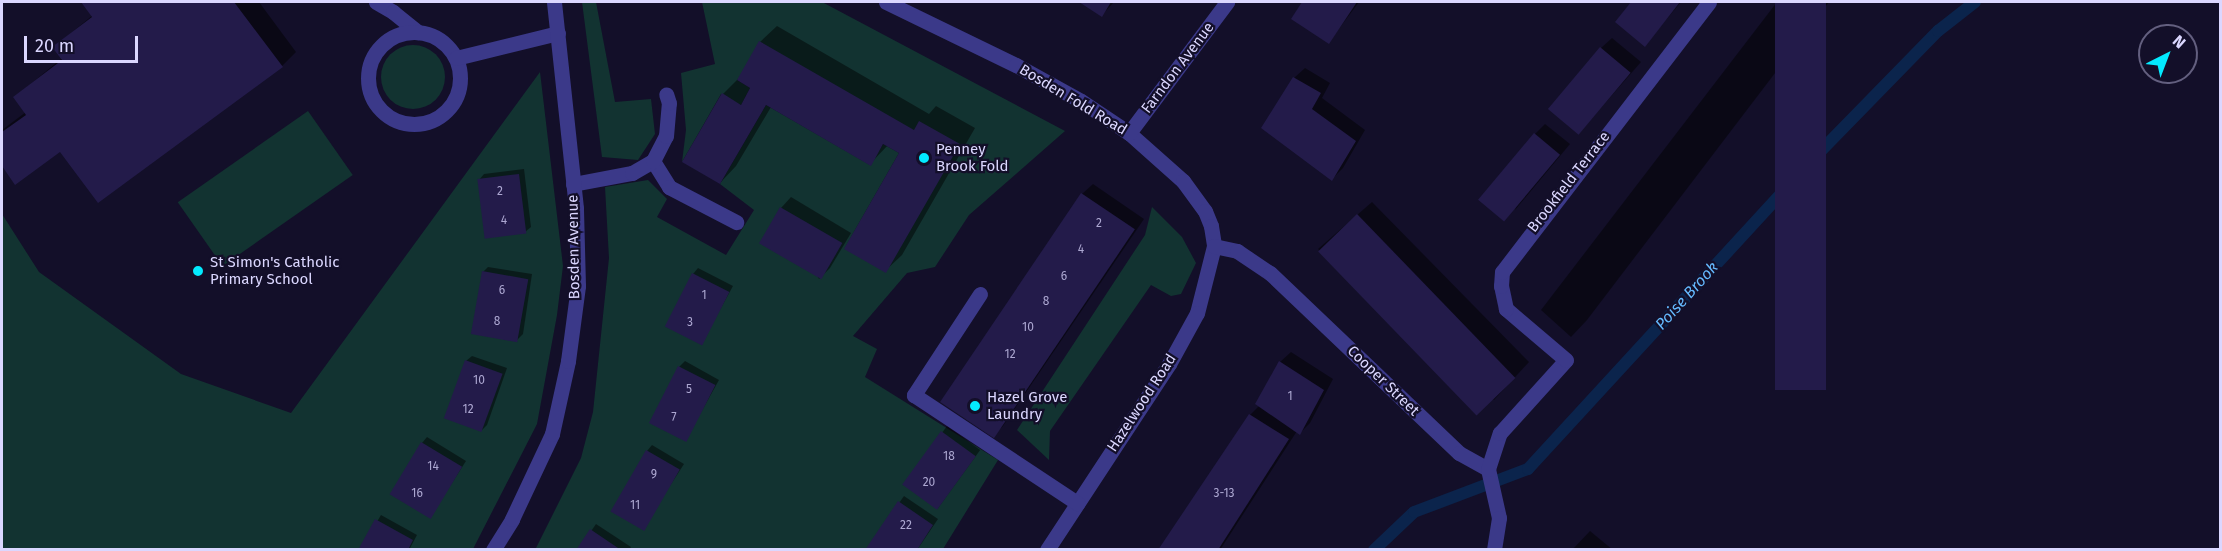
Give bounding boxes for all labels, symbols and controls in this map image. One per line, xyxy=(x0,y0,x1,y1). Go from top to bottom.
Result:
street label: Farndon Avenue xyxy=(1138,19,1218,117)
scale bar xyxy=(27,24,141,62)
north arrow xyxy=(2138,24,2198,84)
text: N xyxy=(2169,31,2189,52)
text: 20 m xyxy=(35,35,74,57)
street label: Bosden Fold Road xyxy=(1016,61,1130,139)
street label: Brookfield Terrace xyxy=(1524,128,1614,236)
place label: Penney Brook Fold xyxy=(936,140,1009,175)
marker: Penney Brook Fold xyxy=(917,151,931,165)
house number: 2 xyxy=(497,185,503,199)
street label: Bosden Avenue xyxy=(564,195,584,299)
house number: 4 xyxy=(501,214,507,228)
house number: 2 xyxy=(1096,217,1102,231)
house number: 4 xyxy=(1078,243,1084,257)
place label: St Simon's Catholic Primary School xyxy=(210,253,340,288)
water label: Poise Brook xyxy=(1652,258,1722,334)
marker: St Simon's Catholic Primary School xyxy=(191,264,205,278)
house number: 6 xyxy=(1061,270,1067,284)
house number: 6 xyxy=(499,284,505,298)
house number: 1 xyxy=(701,289,707,303)
house number: 8 xyxy=(1043,295,1049,309)
house number: 8 xyxy=(494,315,500,329)
house number: 3 xyxy=(687,316,693,330)
house number: 10 xyxy=(1022,321,1034,335)
street label: Cooper Street xyxy=(1343,342,1423,420)
house number: 12 xyxy=(1004,348,1016,362)
street label: Hazelwood Road xyxy=(1104,351,1180,455)
house number: 10 xyxy=(473,374,485,388)
house number: 5 xyxy=(686,383,692,397)
place label: Hazel Grove Laundry xyxy=(987,388,1067,423)
house number: 1 xyxy=(1287,390,1293,404)
marker: Hazel Grove Laundry xyxy=(968,399,982,413)
house number: 12 xyxy=(462,403,474,417)
house number: 7 xyxy=(671,411,677,425)
house number: 18 xyxy=(943,450,955,464)
house number: 14 xyxy=(427,460,439,474)
house number: 9 xyxy=(651,468,657,482)
house number: 20 xyxy=(923,476,935,490)
house number: 16 xyxy=(411,487,423,501)
house number: 3-13 xyxy=(1213,487,1235,501)
house number: 11 xyxy=(630,499,640,513)
house number: 22 xyxy=(900,519,912,533)

